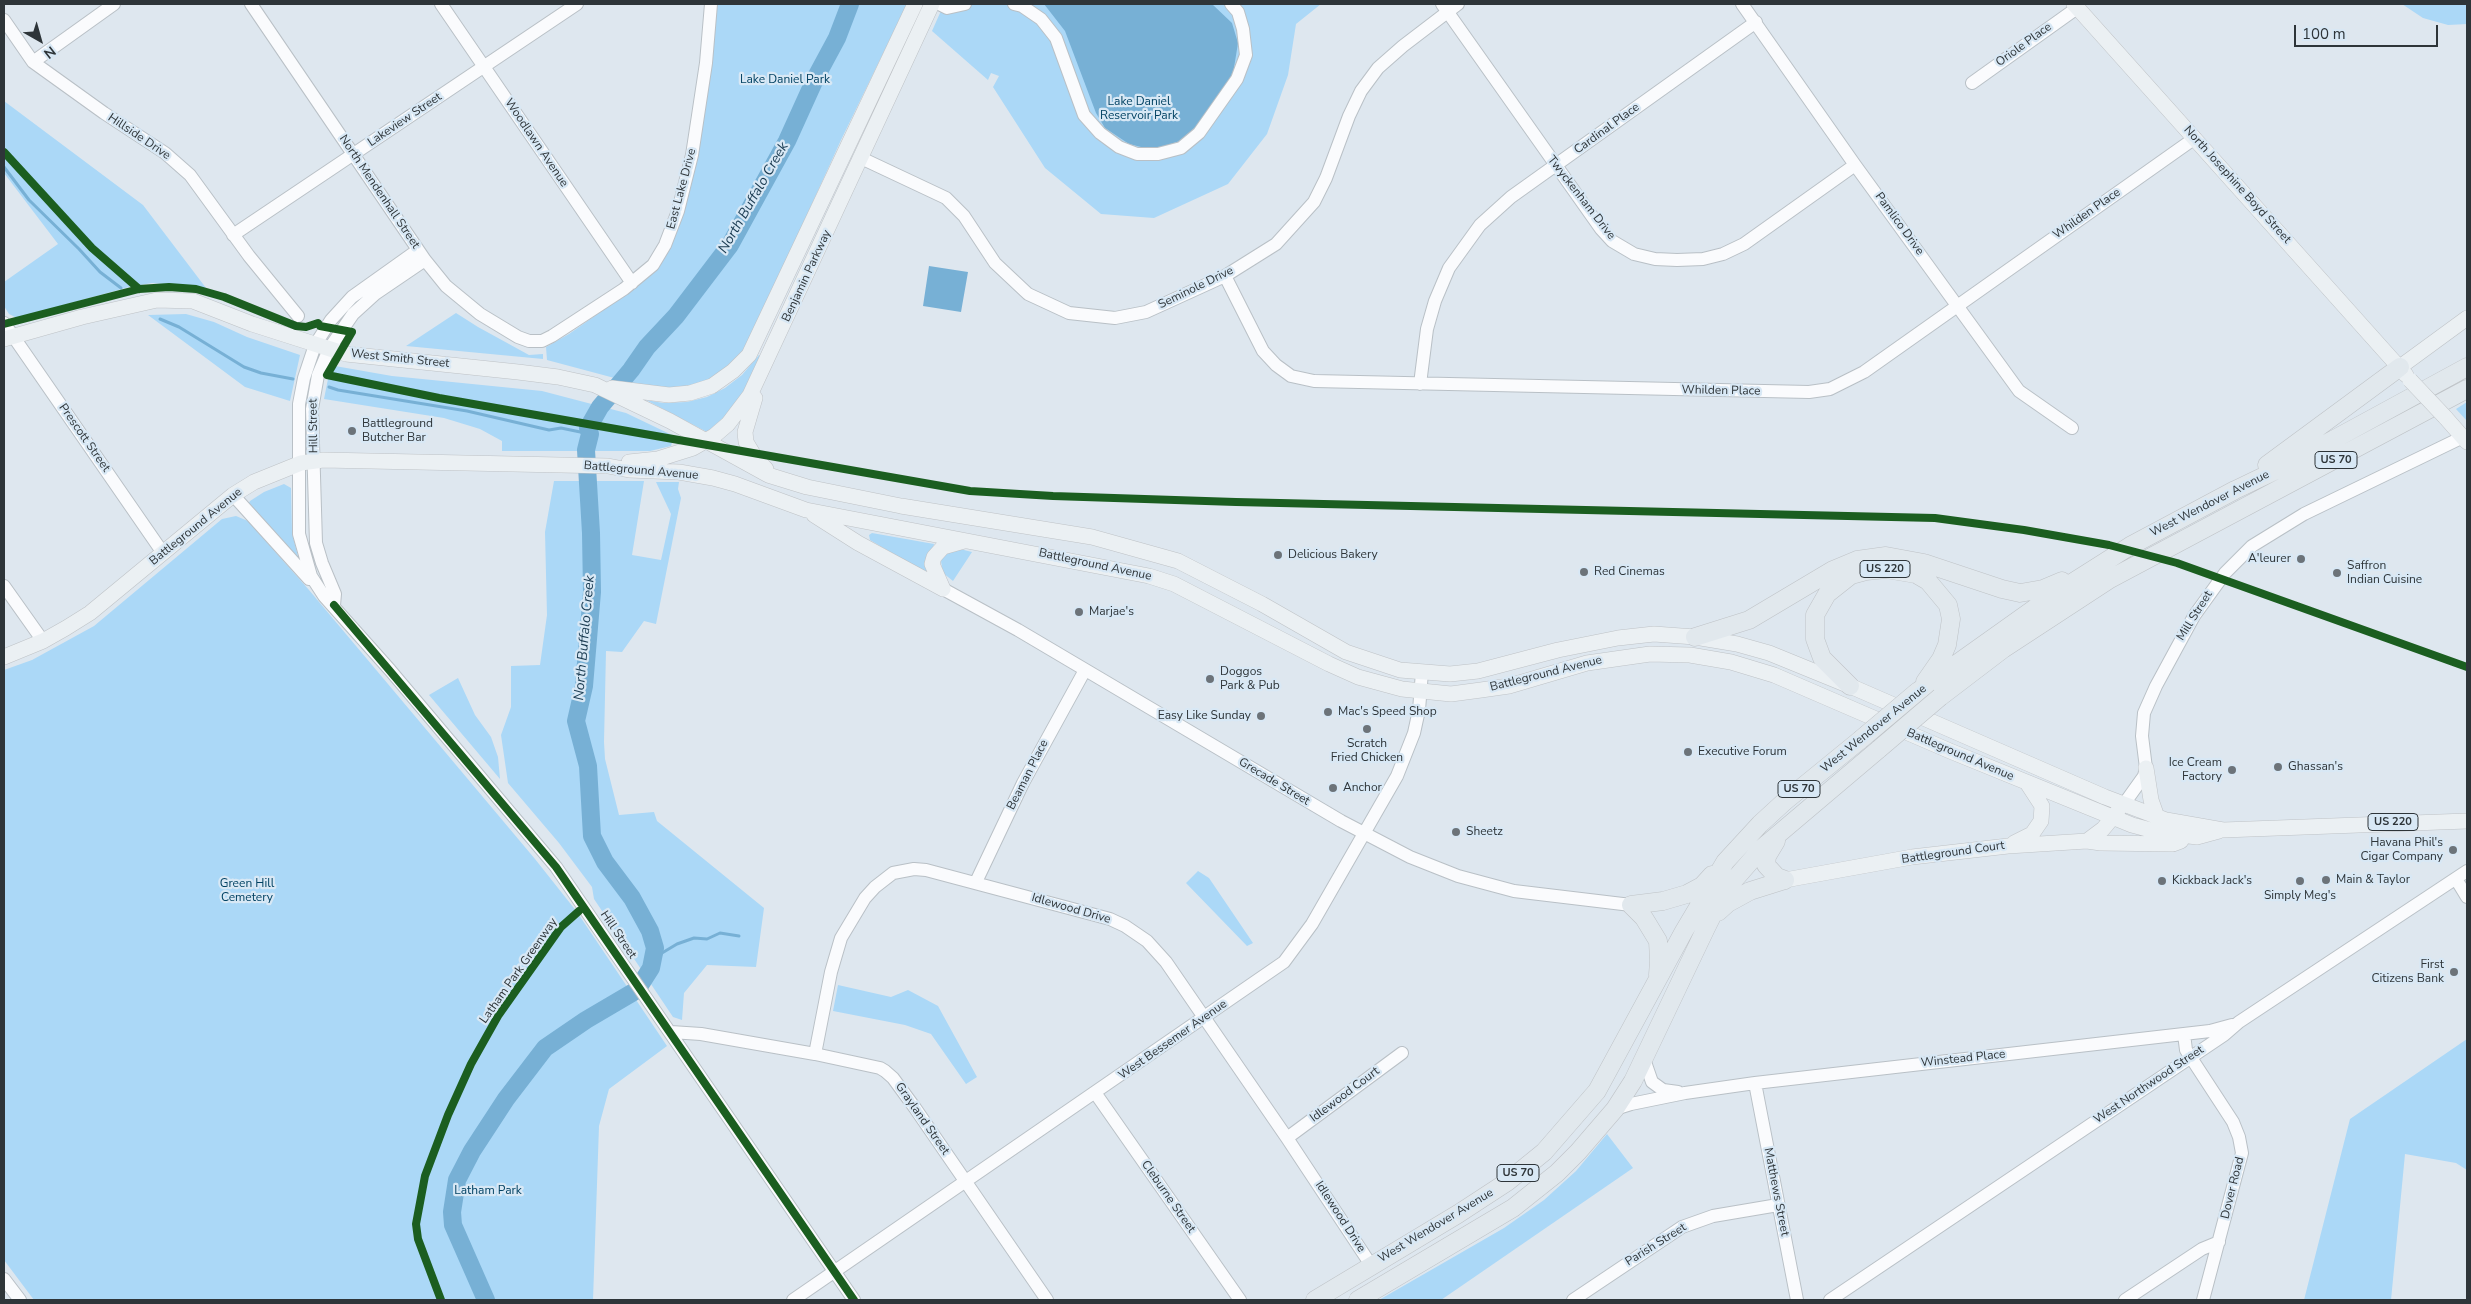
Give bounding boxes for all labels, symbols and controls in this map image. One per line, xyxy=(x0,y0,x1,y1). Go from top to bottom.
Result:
north arrow xyxy=(15,15,65,65)
scale bar xyxy=(2296,15,2440,47)
street label: Oriole Place xyxy=(1993,20,2055,70)
text: 100 m xyxy=(2302,24,2346,44)
text: N xyxy=(40,41,60,63)
park label: Lake Daniel Park xyxy=(740,73,830,87)
street label: Lakeview Street xyxy=(365,90,445,150)
park label: Lake Daniel Reservoir Park xyxy=(1100,95,1178,123)
street label: Woodlawn Avenue xyxy=(501,96,571,190)
street label: Cardinal Place xyxy=(1571,100,1643,158)
street label: Hillside Drive xyxy=(105,111,173,163)
street label: North Josephine Boyd Street xyxy=(2180,123,2294,247)
street label: North Mendenhall Street xyxy=(336,132,422,252)
water label: North Buffalo Creek xyxy=(715,139,793,257)
street label: East Lake Drive xyxy=(664,147,700,231)
street label: Twyckenham Drive xyxy=(1544,153,1618,243)
street label: Whilden Place xyxy=(2051,185,2123,243)
street label: Pamlico Drive xyxy=(1871,190,1927,258)
street label: Benjamin Parkway xyxy=(779,228,835,324)
street label: Seminole Drive xyxy=(1156,264,1236,312)
street label: West Smith Street xyxy=(350,347,450,371)
street label: Whilden Place xyxy=(1681,383,1761,399)
street label: Hill Street xyxy=(306,398,322,454)
street label: Prescott Street xyxy=(55,401,113,475)
place label: Battleground Butcher Bar xyxy=(362,417,433,445)
marker: Battleground Butcher Bar xyxy=(346,425,358,437)
road number: US 70 xyxy=(2315,452,2357,468)
street label: Battleground Avenue xyxy=(583,459,699,483)
street label: West Wendover Avenue xyxy=(2148,468,2272,540)
street label: Battleground Avenue xyxy=(147,485,245,569)
street label: Battleground Avenue xyxy=(1037,546,1153,584)
place label: Delicious Bakery xyxy=(1288,548,1378,562)
marker: Delicious Bakery xyxy=(1272,549,1284,561)
place label: A'leurer xyxy=(2248,552,2291,566)
marker: A'leurer xyxy=(2295,553,2307,565)
place label: Saffron Indian Cuisine xyxy=(2347,559,2422,587)
road number: US 220 xyxy=(1860,560,1910,578)
place label: Red Cinemas xyxy=(1594,565,1665,579)
marker: Red Cinemas xyxy=(1578,566,1590,578)
marker: Saffron Indian Cuisine xyxy=(2331,567,2343,579)
water label: North Buffalo Creek xyxy=(571,575,599,701)
street label: Mill Street xyxy=(2174,588,2216,644)
place label: Marjae's xyxy=(1089,605,1134,619)
marker: Marjae's xyxy=(1073,606,1085,618)
street label: Battleground Avenue xyxy=(1488,653,1604,695)
place label: Doggos Park & Pub xyxy=(1220,665,1280,693)
marker: Doggos Park & Pub xyxy=(1204,673,1216,685)
street label: West Wendover Avenue xyxy=(1818,682,1930,776)
place label: Mac's Speed Shop xyxy=(1338,705,1437,719)
marker: Mac's Speed Shop xyxy=(1322,706,1334,718)
place label: Easy Like Sunday xyxy=(1158,709,1251,723)
marker: Easy Like Sunday xyxy=(1255,710,1267,722)
marker: Scratch Fried Chicken xyxy=(1361,723,1373,735)
street label: Battleground Avenue xyxy=(1904,726,2016,784)
place label: Scratch Fried Chicken xyxy=(1331,737,1403,765)
street label: Beaman Place xyxy=(1004,738,1052,812)
place label: Executive Forum xyxy=(1698,745,1787,759)
marker: Executive Forum xyxy=(1682,746,1694,758)
street label: Grecade Street xyxy=(1236,755,1312,809)
place label: Ice Cream Factory xyxy=(2169,756,2222,784)
place label: Ghassan's xyxy=(2288,760,2343,774)
marker: Ghassan's xyxy=(2272,761,2284,773)
marker: Ice Cream Factory xyxy=(2226,764,2238,776)
place label: Anchor xyxy=(1343,781,1382,795)
road number: US 70 xyxy=(1778,781,1820,798)
marker: Anchor xyxy=(1327,782,1339,794)
road number: US 220 xyxy=(2368,814,2418,830)
place label: Sheetz xyxy=(1466,825,1503,839)
marker: Sheetz xyxy=(1450,826,1462,838)
place label: Havana Phil's Cigar Company xyxy=(2360,836,2443,864)
street label: Battleground Court xyxy=(1900,839,2006,867)
marker: Havana Phil's Cigar Company xyxy=(2447,844,2459,856)
place label: Main & Taylor xyxy=(2336,873,2410,887)
place label: Kickback Jack's xyxy=(2172,874,2252,888)
marker: Main & Taylor xyxy=(2320,874,2332,886)
marker: Kickback Jack's xyxy=(2156,875,2168,887)
marker: Simply Meg's xyxy=(2294,875,2306,887)
park label: Green Hill Cemetery xyxy=(220,877,274,905)
place label: Simply Meg's xyxy=(2264,889,2336,903)
street label: Idlewood Drive xyxy=(1030,891,1112,927)
street label: Hill Street xyxy=(597,908,639,962)
street label: Latham Park Greenway xyxy=(477,915,561,1027)
place label: First Citizens Bank xyxy=(2371,958,2444,986)
marker: First Citizens Bank xyxy=(2448,966,2460,978)
street label: West Bessemer Avenue xyxy=(1116,997,1230,1083)
street label: West Northwood Street xyxy=(2091,1043,2207,1127)
street label: Winstead Place xyxy=(1920,1047,2006,1071)
street label: Idlewood Court xyxy=(1307,1064,1383,1126)
street label: Grayland Street xyxy=(892,1080,952,1158)
street label: Matthews Street xyxy=(1760,1147,1792,1237)
street label: Dover Road xyxy=(2218,1156,2248,1220)
street label: Cleburne Street xyxy=(1138,1158,1198,1236)
road number: US 70 xyxy=(1497,1164,1539,1182)
street label: Idlewood Drive xyxy=(1312,1179,1368,1255)
park label: Latham Park xyxy=(454,1184,522,1198)
street label: West Wendover Avenue xyxy=(1376,1186,1496,1266)
street label: Parish Street xyxy=(1623,1221,1689,1269)

